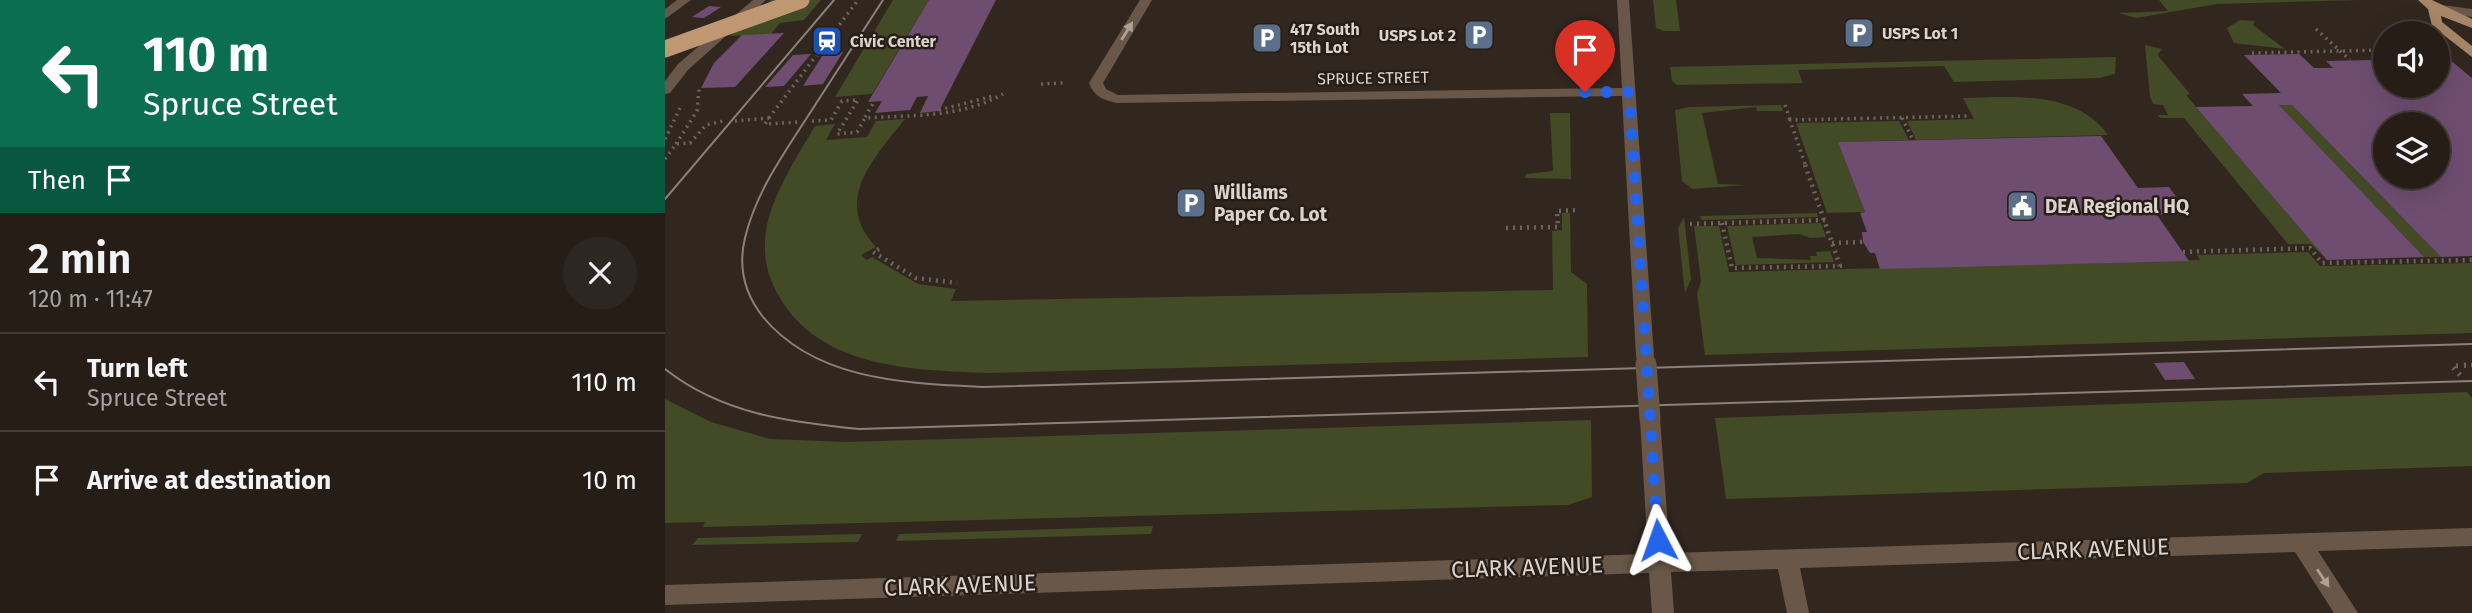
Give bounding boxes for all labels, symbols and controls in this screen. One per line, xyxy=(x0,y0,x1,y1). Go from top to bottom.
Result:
parking icon: USPS Lot 1 xyxy=(1842,16,1876,50)
parking icon: USPS Lot 2 xyxy=(1462,18,1496,52)
place label: 417 South 15th Lot xyxy=(1290,20,1360,57)
pin xyxy=(1555,20,1615,92)
one-way arrow xyxy=(1121,21,1133,40)
parking icon: 417 South 15th Lot xyxy=(1250,21,1284,55)
map controls xyxy=(2373,21,2450,189)
button: sound xyxy=(2373,21,2450,98)
station icon: Civic Center xyxy=(810,24,844,58)
place label: USPS Lot 1 xyxy=(1882,24,1958,43)
text: 110 m xyxy=(143,25,269,84)
place label: USPS Lot 2 xyxy=(1379,26,1456,45)
icon: left xyxy=(28,28,119,119)
icon: arrive xyxy=(1566,31,1604,69)
place label: Civic Center xyxy=(850,32,937,51)
street label: SPRUCE STREET xyxy=(1317,68,1430,88)
text: Spruce Street xyxy=(143,85,338,123)
button: layers xyxy=(2373,112,2450,189)
icon: arrive xyxy=(100,161,138,199)
text: Then xyxy=(28,165,86,196)
place label: Williams Paper Co. Lot xyxy=(1214,181,1328,226)
parking icon: Williams Paper Co. Lot xyxy=(1174,186,1208,220)
public building icon: DEA Regional HQ xyxy=(2005,189,2039,223)
place label: DEA Regional HQ xyxy=(2045,195,2190,218)
text: 2 min xyxy=(28,234,132,284)
button: close xyxy=(563,236,637,310)
text: 120 m · 11:47 xyxy=(28,285,153,313)
text: Turn left xyxy=(87,353,188,384)
icon: left xyxy=(28,363,66,401)
text: 110 m xyxy=(571,367,637,398)
text: Spruce Street xyxy=(87,384,227,412)
icon: arrive xyxy=(28,461,66,499)
text: Arrive at destination xyxy=(87,465,331,496)
text: 10 m xyxy=(582,465,637,496)
position arrow xyxy=(1621,503,1695,577)
street label: CLARK AVENUE xyxy=(2016,532,2170,566)
street label: CLARK AVENUE xyxy=(1450,550,1604,584)
street label: CLARK AVENUE xyxy=(883,568,1037,602)
one-way arrow xyxy=(2317,568,2330,587)

